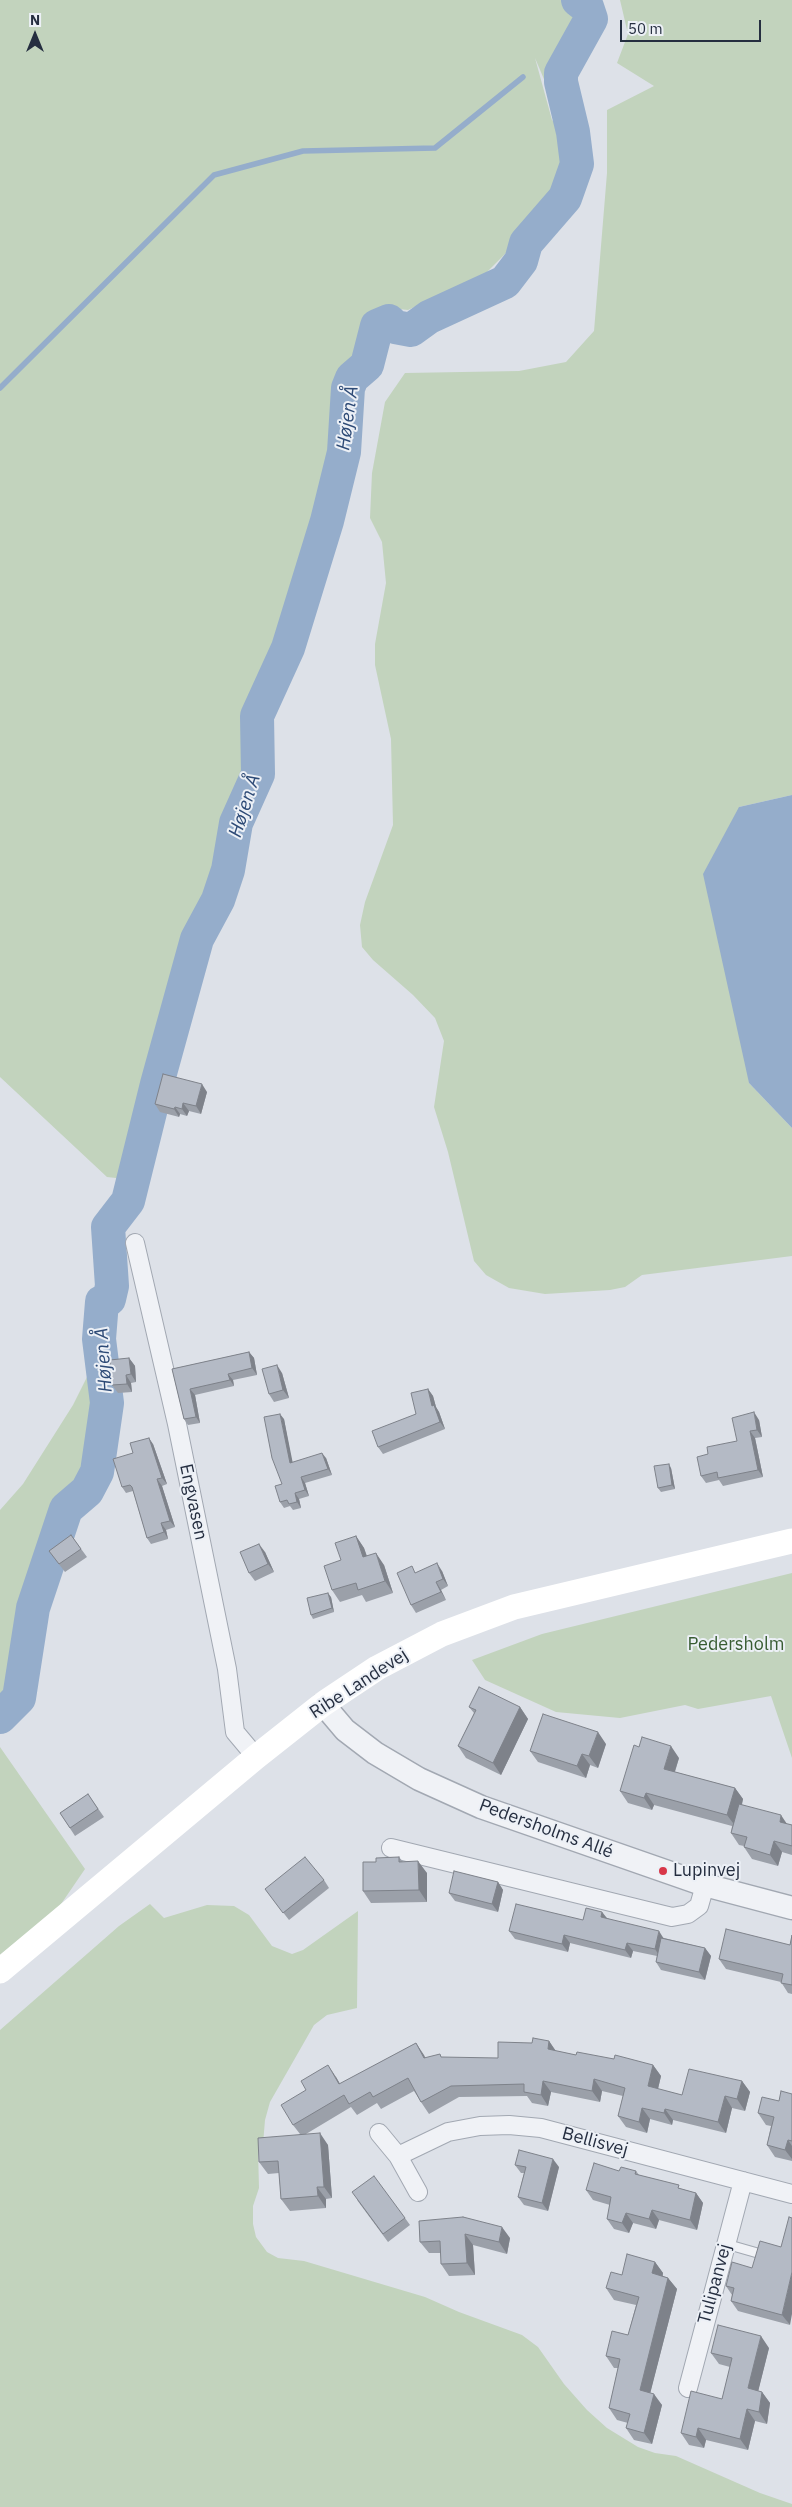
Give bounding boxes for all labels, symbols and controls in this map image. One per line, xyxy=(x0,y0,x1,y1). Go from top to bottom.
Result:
north arrow xyxy=(10,10,60,60)
scale bar xyxy=(622,10,763,42)
text: N xyxy=(30,11,40,29)
text: 50 m xyxy=(628,19,663,38)
water label: Højen Å xyxy=(332,384,364,452)
water label: Højen Å xyxy=(224,772,266,840)
water label: Højen Å xyxy=(90,1327,118,1393)
street label: Engvasen xyxy=(174,1462,212,1542)
park label: Pedersholm xyxy=(687,1634,785,1656)
street label: Ribe Landevej xyxy=(306,1644,412,1724)
street label: Pedersholms Allé xyxy=(476,1795,616,1863)
place label: Lupinvej xyxy=(673,1860,740,1882)
marker: Lupinvej xyxy=(657,1865,669,1877)
street label: Bellisvej xyxy=(560,2123,630,2161)
street label: Tulipanvej xyxy=(694,2241,736,2327)

